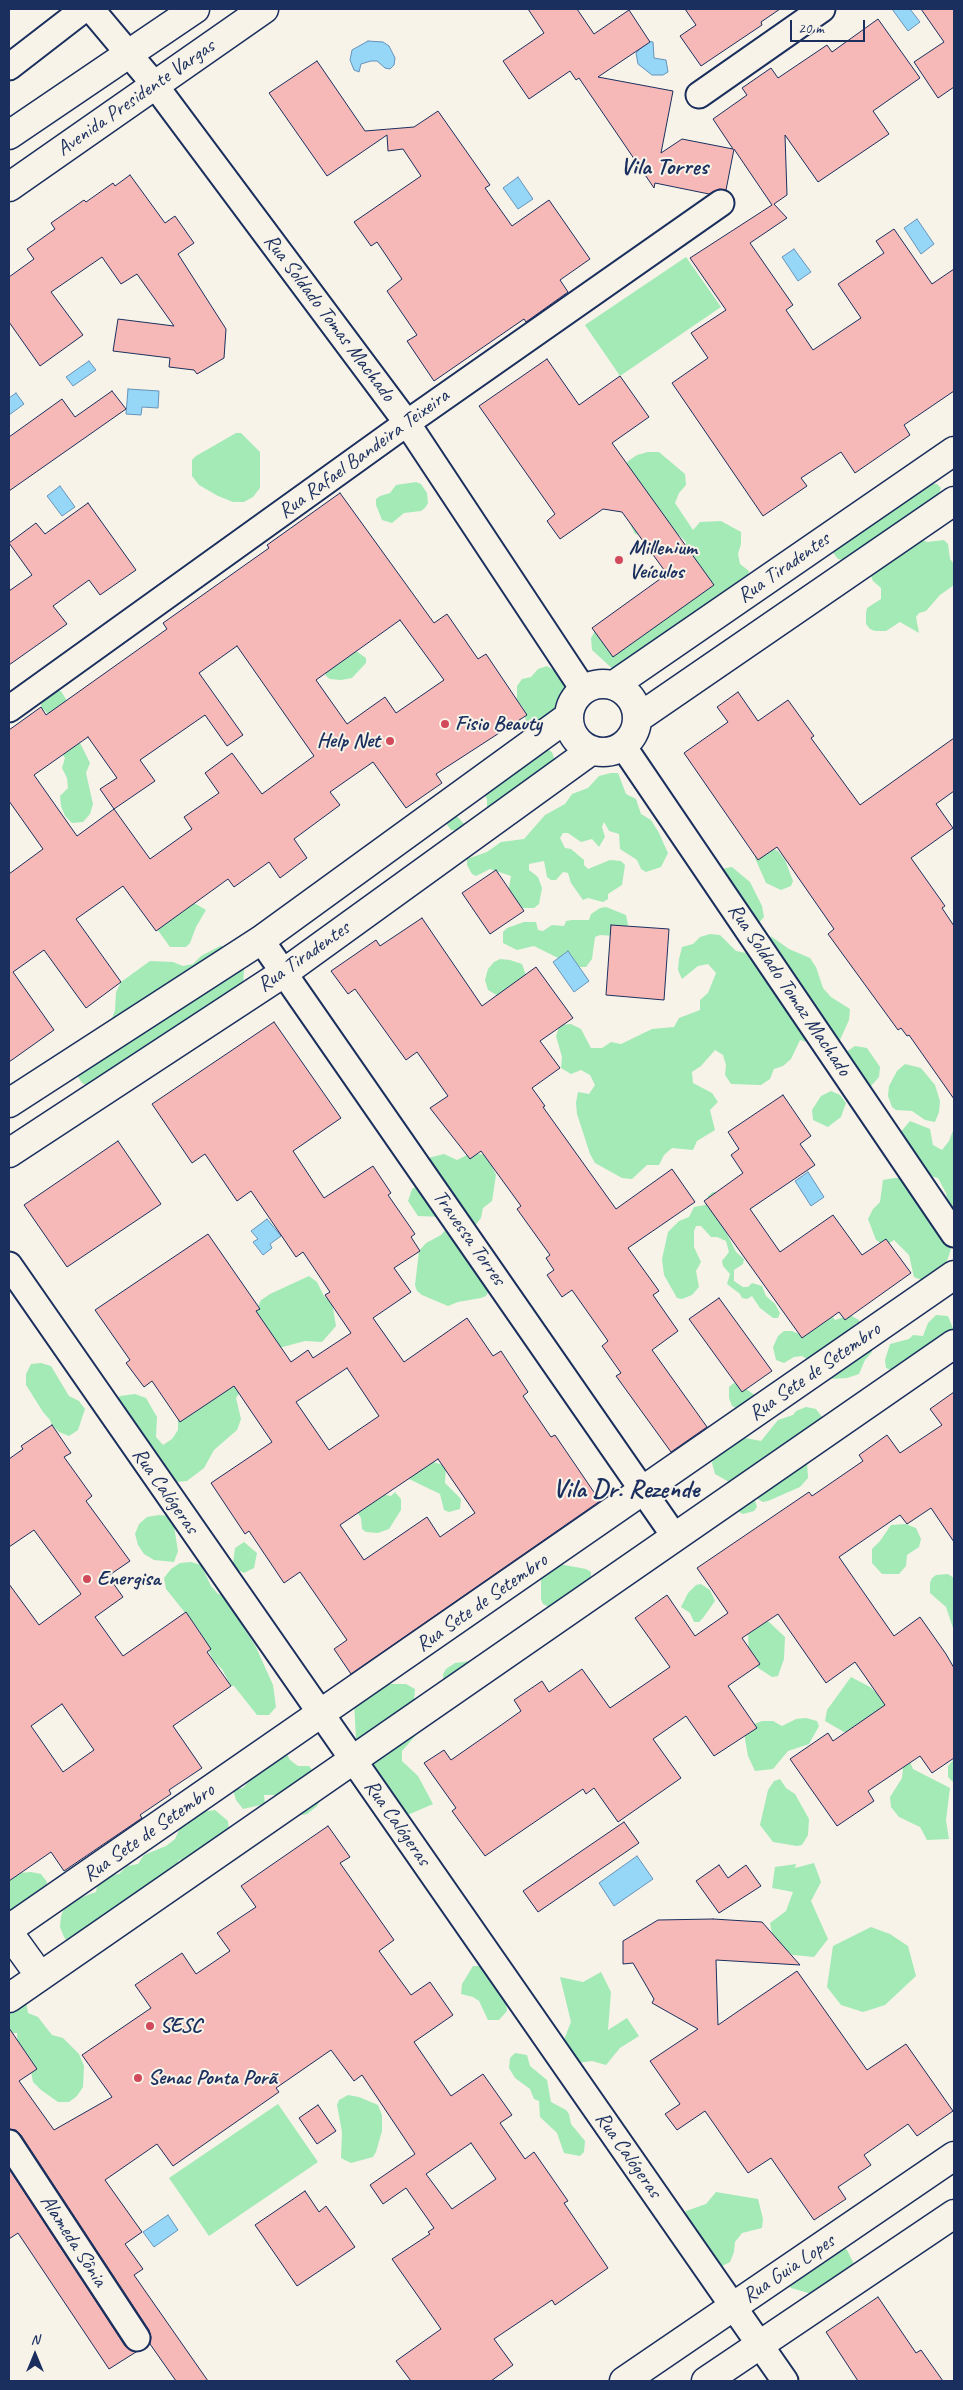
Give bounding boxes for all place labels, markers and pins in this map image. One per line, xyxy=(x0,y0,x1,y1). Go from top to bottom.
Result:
place label: Millenium Veículos xyxy=(629,535,697,585)
marker: Millenium Veículos xyxy=(613,554,625,566)
place label: Fisio Beauty xyxy=(455,711,542,737)
marker: Fisio Beauty xyxy=(439,718,451,730)
place label: Help Net xyxy=(317,728,380,754)
marker: Help Net xyxy=(384,735,396,747)
place label: Energisa xyxy=(97,1566,160,1592)
marker: Energisa xyxy=(81,1573,93,1585)
place label: SESC xyxy=(160,2013,201,2039)
marker: SESC xyxy=(144,2020,156,2032)
place label: Senac Ponta Porã xyxy=(148,2065,276,2091)
marker: Senac Ponta Porã xyxy=(132,2072,144,2084)

